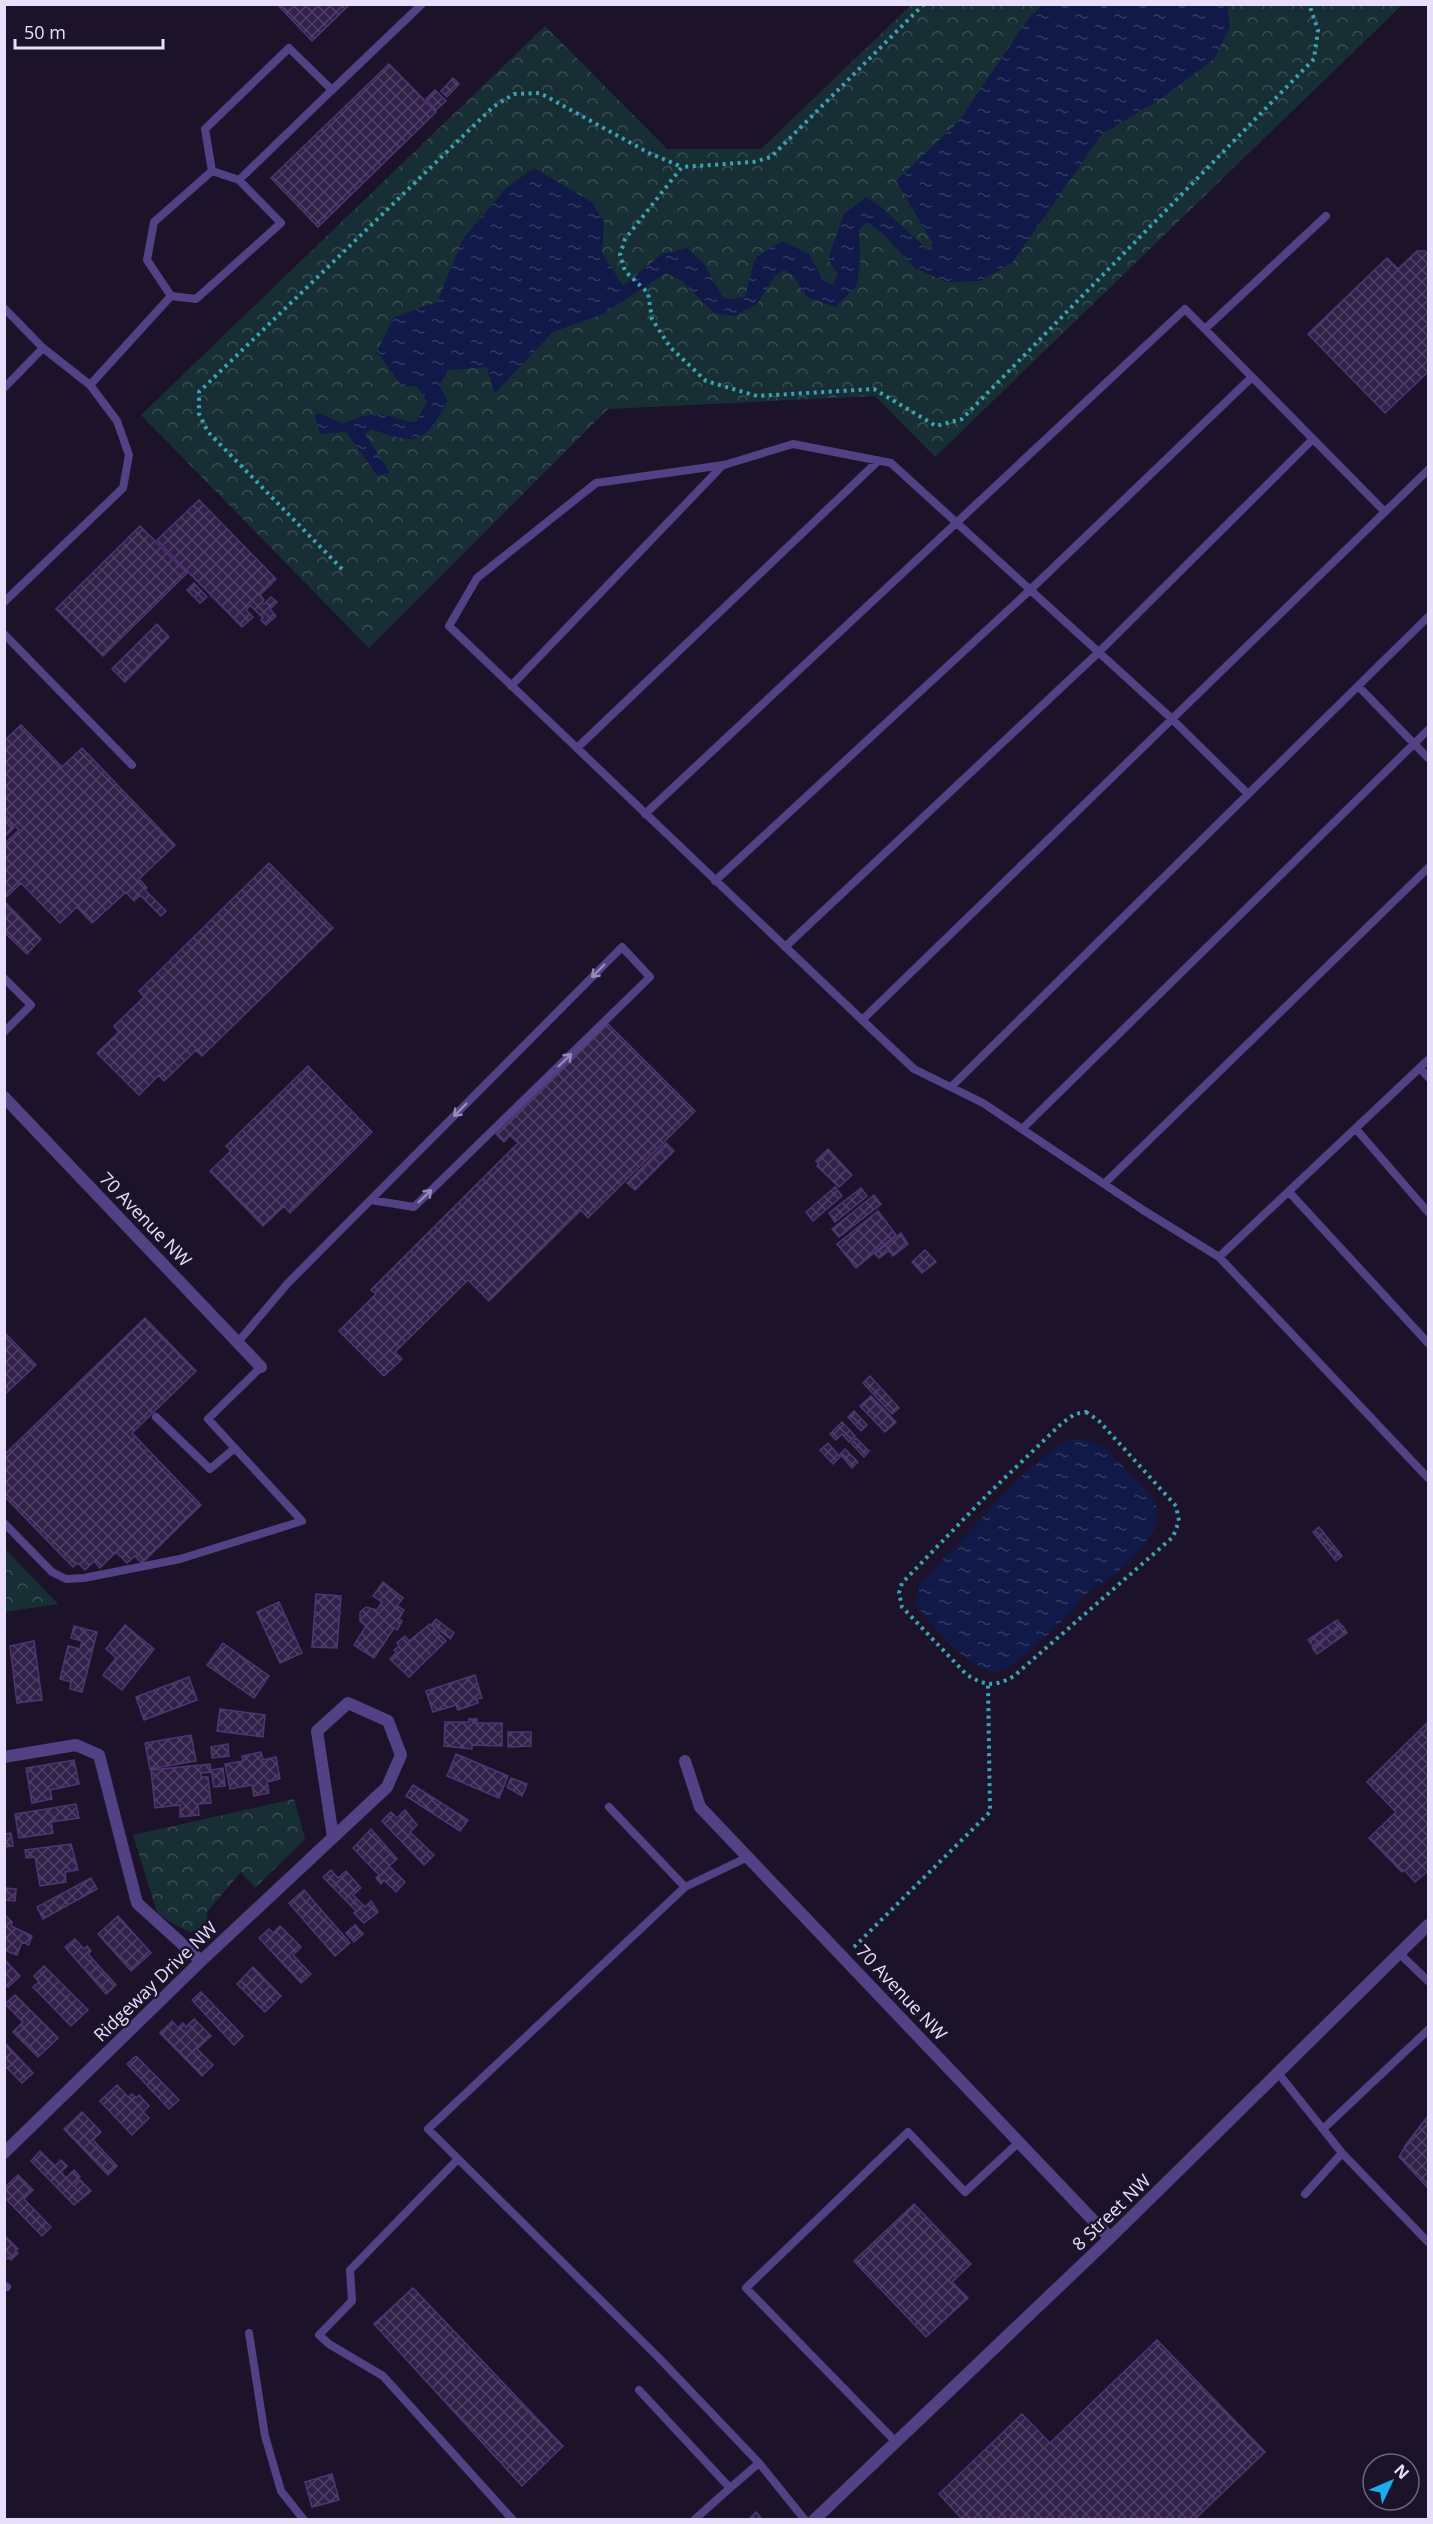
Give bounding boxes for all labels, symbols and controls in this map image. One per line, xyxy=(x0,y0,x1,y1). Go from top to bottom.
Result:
scale bar xyxy=(15,12,164,50)
text: 50 m xyxy=(24,20,66,44)
one-way arrow xyxy=(590,964,605,979)
one-way arrow xyxy=(557,1053,572,1068)
one-way arrow xyxy=(453,1102,468,1117)
street label: 70 Avenue NW xyxy=(95,1167,198,1272)
one-way arrow xyxy=(417,1189,432,1204)
street label: Ridgeway Drive NW xyxy=(88,1915,222,2046)
street label: 70 Avenue NW xyxy=(851,1939,953,2045)
street label: 8 Street NW xyxy=(1067,2168,1156,2255)
north arrow xyxy=(1361,2452,1421,2512)
text: N xyxy=(1389,2459,1414,2484)

